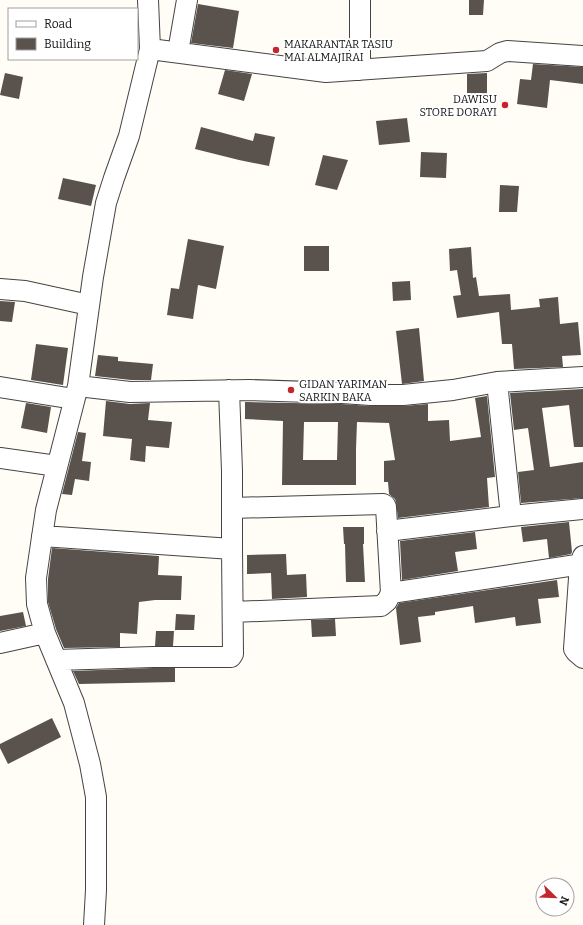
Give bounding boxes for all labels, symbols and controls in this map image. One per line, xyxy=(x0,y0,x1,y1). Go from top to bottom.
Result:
legend xyxy=(8,8,138,60)
text: Road xyxy=(44,17,72,31)
text: Building xyxy=(44,37,91,51)
place label: MAKARANTAR TASIU MAI ALMAJIRAI xyxy=(284,38,393,64)
marker: MAKARANTAR TASIU MAI ALMAJIRAI xyxy=(271,45,281,55)
place label: DAWISU STORE DORAYI xyxy=(419,93,497,119)
marker: DAWISU STORE DORAYI xyxy=(500,100,510,110)
place label: GIDAN YARIMAN SARKIN BAKA xyxy=(299,378,388,404)
marker: GIDAN YARIMAN SARKIN BAKA xyxy=(286,385,296,395)
north arrow xyxy=(535,877,575,917)
text: N xyxy=(556,894,571,908)

